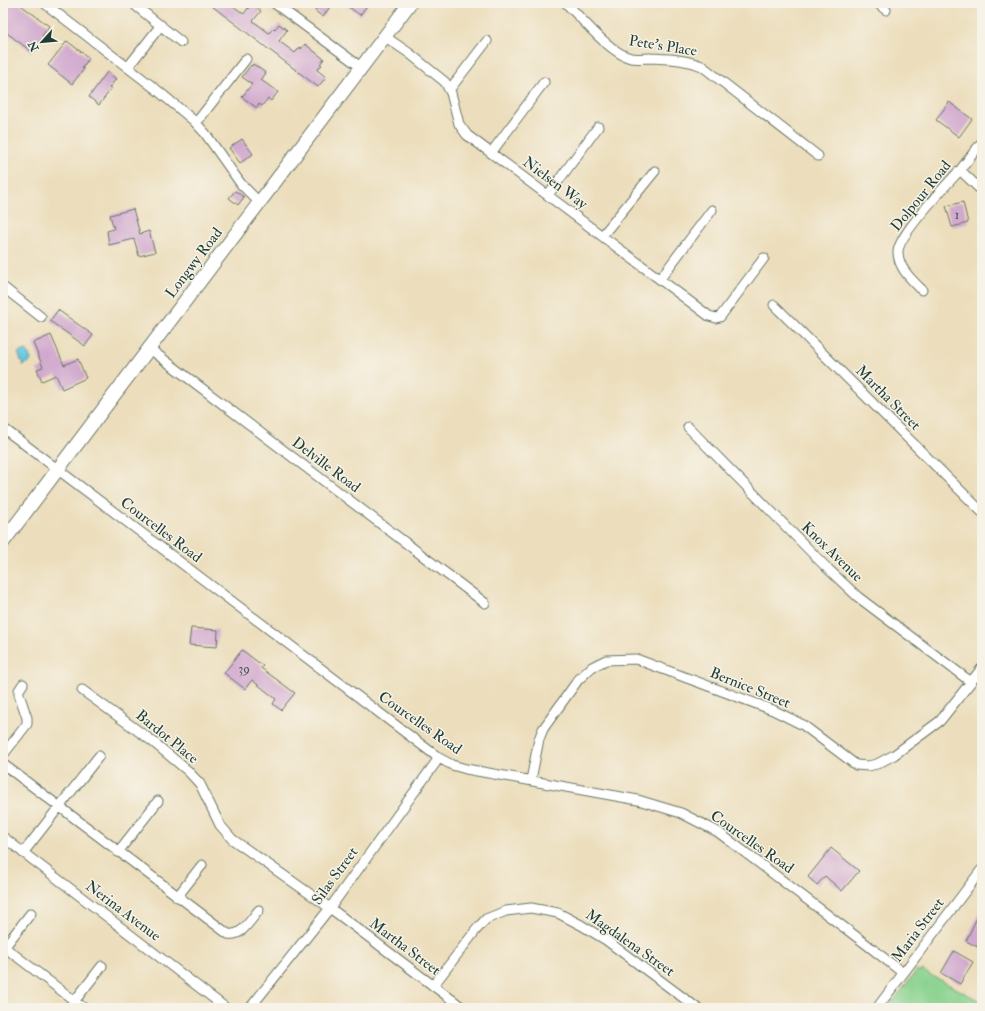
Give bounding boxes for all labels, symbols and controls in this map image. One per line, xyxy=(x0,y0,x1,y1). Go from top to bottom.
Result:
north arrow xyxy=(22,22,62,62)
street label: Pete's Place xyxy=(628,31,698,61)
text: N xyxy=(25,38,42,55)
street label: Nielsen Way xyxy=(519,152,591,214)
street label: Dolpour Road xyxy=(887,156,957,236)
house number: 1 xyxy=(955,207,960,223)
street label: Longwy Road xyxy=(161,223,227,302)
street label: Martha Street xyxy=(851,361,925,435)
street label: Delville Road xyxy=(288,433,365,497)
street label: Courcelles Road xyxy=(116,493,206,567)
street label: Knox Avenue xyxy=(797,518,867,586)
house number: 39 xyxy=(238,661,250,677)
street label: Bernice Street xyxy=(707,663,793,713)
street label: Courcelles Road xyxy=(375,687,466,759)
street label: Bardot Place xyxy=(132,706,202,768)
street label: Courcelles Road xyxy=(707,806,798,878)
street label: Silas Street xyxy=(308,843,362,909)
street label: Nerina Avenue xyxy=(82,876,164,946)
street label: Maria Street xyxy=(888,894,948,966)
street label: Magdalena Street xyxy=(582,905,678,981)
street label: Martha Street xyxy=(366,914,445,980)

